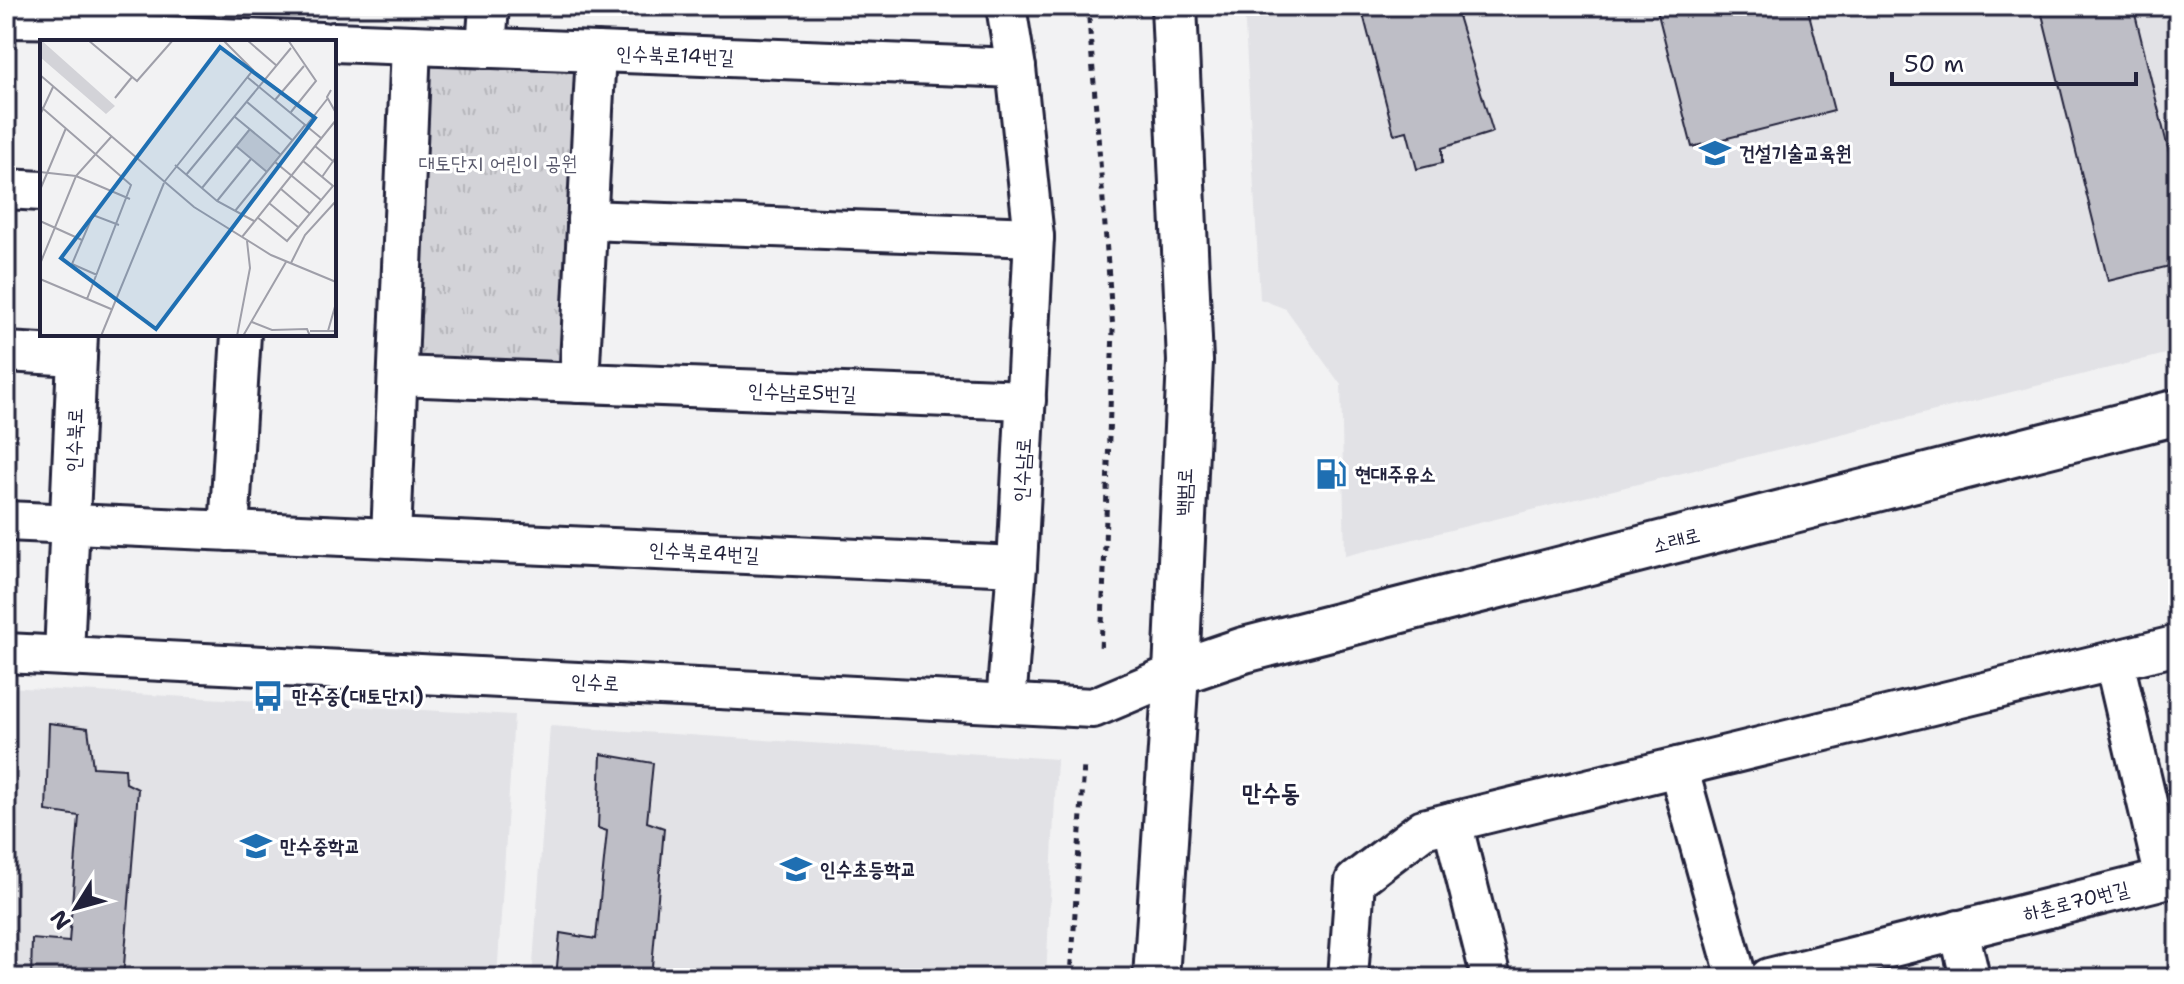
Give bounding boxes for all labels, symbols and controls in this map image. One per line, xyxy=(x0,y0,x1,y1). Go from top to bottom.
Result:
scale bar xyxy=(1892,36,2136,86)
inset map xyxy=(40,40,336,336)
street label: 인수북로14번길 xyxy=(616,40,734,70)
text: 50 m xyxy=(1904,48,1964,80)
school or university icon: 건설기술교육원 xyxy=(1698,136,1732,170)
place label: 건설기술교육원 xyxy=(1739,140,1852,166)
park label: 대토단지 어린이 공원 xyxy=(419,150,577,176)
street label: 인수남로5번길 xyxy=(747,377,857,407)
street label: 인수북로 xyxy=(60,407,88,473)
street label: 인수남로 xyxy=(1007,437,1037,503)
fuel station icon: 현대주유소 xyxy=(1314,457,1348,491)
place label: 현대주유소 xyxy=(1355,461,1435,487)
street label: 백범로 xyxy=(1170,467,1198,517)
street label: 소래로 xyxy=(1649,522,1703,558)
street label: 인수북로4번길 xyxy=(648,536,760,568)
street label: 인수로 xyxy=(570,668,620,696)
bus stop icon: 만수중(대토단지) xyxy=(251,679,285,713)
place label: 만수중(대토단지) xyxy=(292,683,424,709)
district label: 만수동 xyxy=(1242,777,1300,809)
school or university icon: 만수중학교 xyxy=(239,829,273,863)
place label: 만수중학교 xyxy=(280,833,360,859)
school or university icon: 인수초등학교 xyxy=(779,852,813,886)
place label: 인수초등학교 xyxy=(820,856,917,882)
north arrow xyxy=(36,868,116,948)
street label: 하촌로70번길 xyxy=(2020,875,2132,927)
text: N xyxy=(44,904,77,935)

